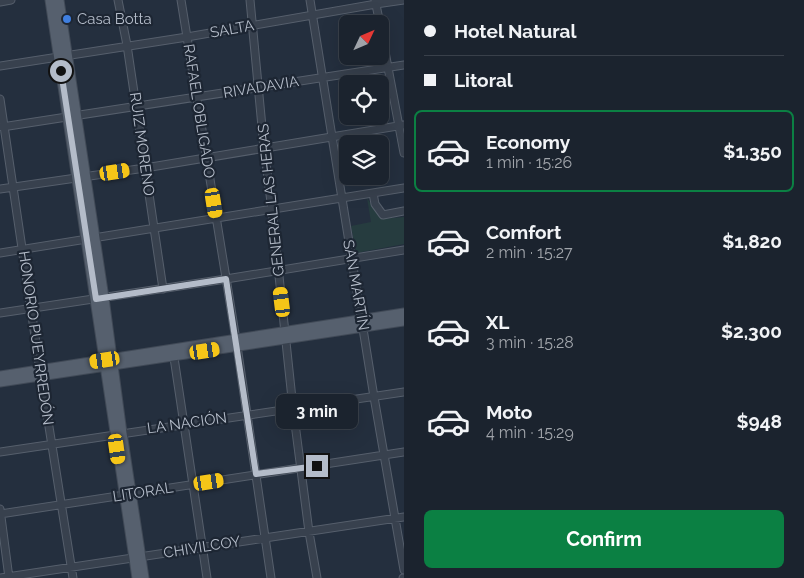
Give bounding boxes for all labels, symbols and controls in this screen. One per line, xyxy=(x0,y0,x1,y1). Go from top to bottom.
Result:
place label: Casa Botta xyxy=(77,10,152,28)
marker: Casa Botta xyxy=(61,13,73,25)
north arrow xyxy=(339,15,389,65)
map controls xyxy=(339,15,389,185)
street label: SALTA xyxy=(209,16,255,42)
text: Hotel Natural xyxy=(454,20,576,42)
street label: RAFAEL OBLIGADO xyxy=(179,43,219,179)
route start xyxy=(50,60,72,82)
text: Litoral xyxy=(454,69,513,91)
street label: RIVADAVIA xyxy=(222,72,300,102)
button: locate xyxy=(339,75,389,125)
street label: RUIZ MORENO xyxy=(126,91,158,197)
street label: GENERAL LAS HERAS xyxy=(254,123,288,277)
icon: car xyxy=(426,129,471,174)
text: Economy xyxy=(486,131,570,153)
button: layers xyxy=(339,135,389,185)
text: $1,350 xyxy=(723,140,782,162)
text: 1 min · 15:26 xyxy=(486,153,572,172)
car xyxy=(99,162,130,182)
car xyxy=(204,187,223,219)
icon: car xyxy=(426,219,471,264)
text: Comfort xyxy=(486,221,561,243)
text: $1,820 xyxy=(722,230,782,252)
street label: SAN MARTÍN xyxy=(339,238,373,332)
text: 2 min · 15:27 xyxy=(486,243,573,262)
street label: HONORIO PUEYRREDÓN xyxy=(15,250,57,426)
car xyxy=(272,286,291,318)
icon: car xyxy=(426,309,471,354)
text: XL xyxy=(486,311,509,333)
text: $2,300 xyxy=(721,320,782,342)
text: 3 min · 15:28 xyxy=(486,333,574,352)
car xyxy=(189,341,220,361)
car xyxy=(89,350,120,370)
callout: 3 min xyxy=(276,394,358,428)
icon: car xyxy=(426,399,471,444)
text: Moto xyxy=(486,401,532,423)
text: 3 min xyxy=(296,402,338,421)
street label: LA NACIÓN xyxy=(146,408,228,438)
text: $948 xyxy=(736,410,782,432)
text: 4 min · 15:29 xyxy=(486,423,574,442)
car xyxy=(107,433,126,465)
route end xyxy=(306,455,328,477)
car xyxy=(193,472,224,492)
street label: LITORAL xyxy=(111,478,175,506)
button: Confirm xyxy=(424,510,784,568)
street label: CHIVILCOY xyxy=(162,532,242,562)

